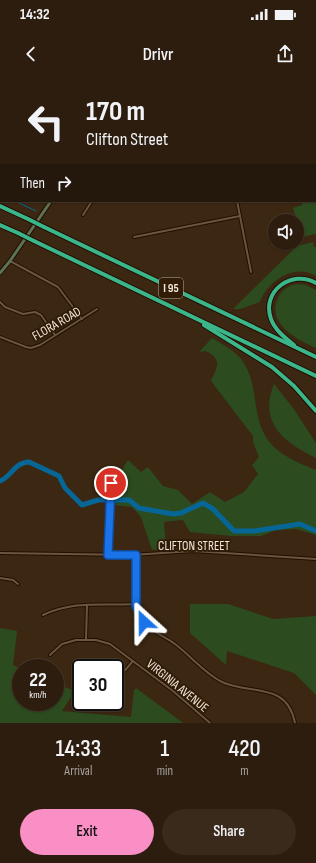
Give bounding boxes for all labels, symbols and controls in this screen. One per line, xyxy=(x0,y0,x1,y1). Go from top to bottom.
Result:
text: 14:32 xyxy=(20,5,50,24)
icon: back xyxy=(20,43,42,65)
icon: share xyxy=(274,43,296,65)
text: Drivr xyxy=(143,44,173,65)
text: 170 m xyxy=(86,95,145,128)
icon: left xyxy=(20,96,72,148)
text: Clifton Street xyxy=(86,129,168,150)
icon: right xyxy=(53,172,75,194)
text: Then xyxy=(20,174,45,193)
map controls xyxy=(268,214,304,250)
button: sound xyxy=(268,214,304,250)
road number: I 95 xyxy=(159,278,183,298)
street label: FLORA ROAD xyxy=(29,303,84,344)
pin xyxy=(94,466,128,500)
icon: arrive xyxy=(100,472,122,494)
street label: CLIFTON STREET xyxy=(158,538,230,554)
position arrow xyxy=(123,601,165,643)
street label: VIRGINIA AVENUE xyxy=(143,656,212,716)
speed limit sign: 30 xyxy=(72,659,124,711)
text: 22 xyxy=(29,668,47,692)
text: km/h xyxy=(29,689,47,701)
text: 14:33 xyxy=(55,734,101,763)
text: 1 xyxy=(160,734,169,763)
text: 420 xyxy=(228,734,261,763)
text: Arrival xyxy=(64,763,92,779)
text: min xyxy=(157,763,173,779)
text: m xyxy=(240,763,249,779)
button: Exit xyxy=(20,809,154,855)
button: Share xyxy=(162,809,296,855)

